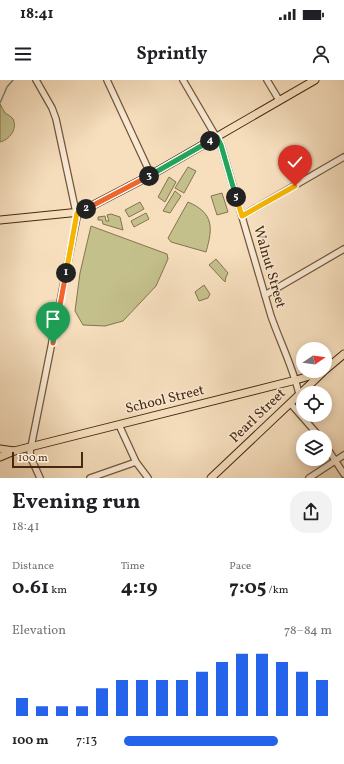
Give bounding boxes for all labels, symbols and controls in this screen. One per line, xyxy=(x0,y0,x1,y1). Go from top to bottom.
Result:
text: 18:41 xyxy=(20,4,54,25)
text: Sprintly xyxy=(137,42,207,67)
icon: menu xyxy=(12,43,34,65)
icon: person xyxy=(310,43,332,65)
pin: 4 xyxy=(200,131,220,151)
text: 4 xyxy=(207,133,213,148)
pin xyxy=(278,145,312,186)
icon: check xyxy=(284,151,306,173)
pin: 3 xyxy=(139,166,159,186)
text: 3 xyxy=(146,168,152,183)
pin: 5 xyxy=(226,187,246,207)
text: 5 xyxy=(233,189,239,204)
pin: 2 xyxy=(76,199,96,219)
text: 2 xyxy=(83,201,89,216)
street label: Walnut Street xyxy=(248,224,290,310)
pin: 1 xyxy=(56,263,76,283)
text: 1 xyxy=(64,265,68,280)
pin xyxy=(36,302,70,343)
icon: arrive xyxy=(42,308,64,330)
north arrow xyxy=(296,342,332,378)
map controls xyxy=(296,342,332,466)
street label: School Street xyxy=(124,381,206,419)
street label: Pearl Street xyxy=(226,384,290,447)
button: locate xyxy=(296,386,332,422)
button: layers xyxy=(296,430,332,466)
scale bar xyxy=(12,450,83,469)
text: 100 m xyxy=(18,451,48,466)
text: Evening run xyxy=(12,487,141,518)
button: share xyxy=(290,491,332,533)
text: 18:41 xyxy=(12,518,40,536)
text: Distance xyxy=(12,559,54,574)
text: Time xyxy=(121,559,145,574)
text: Pace xyxy=(229,559,251,574)
text: 0.61 xyxy=(12,574,49,602)
text: 4:19 xyxy=(121,574,158,602)
text: 7:05 xyxy=(229,574,266,602)
text: km xyxy=(49,583,67,598)
text: /km xyxy=(266,583,288,598)
text: Elevation xyxy=(12,622,66,640)
text: 78–84 m xyxy=(284,622,332,640)
text: 100 m xyxy=(12,732,49,750)
text: 7:13 xyxy=(76,732,97,750)

